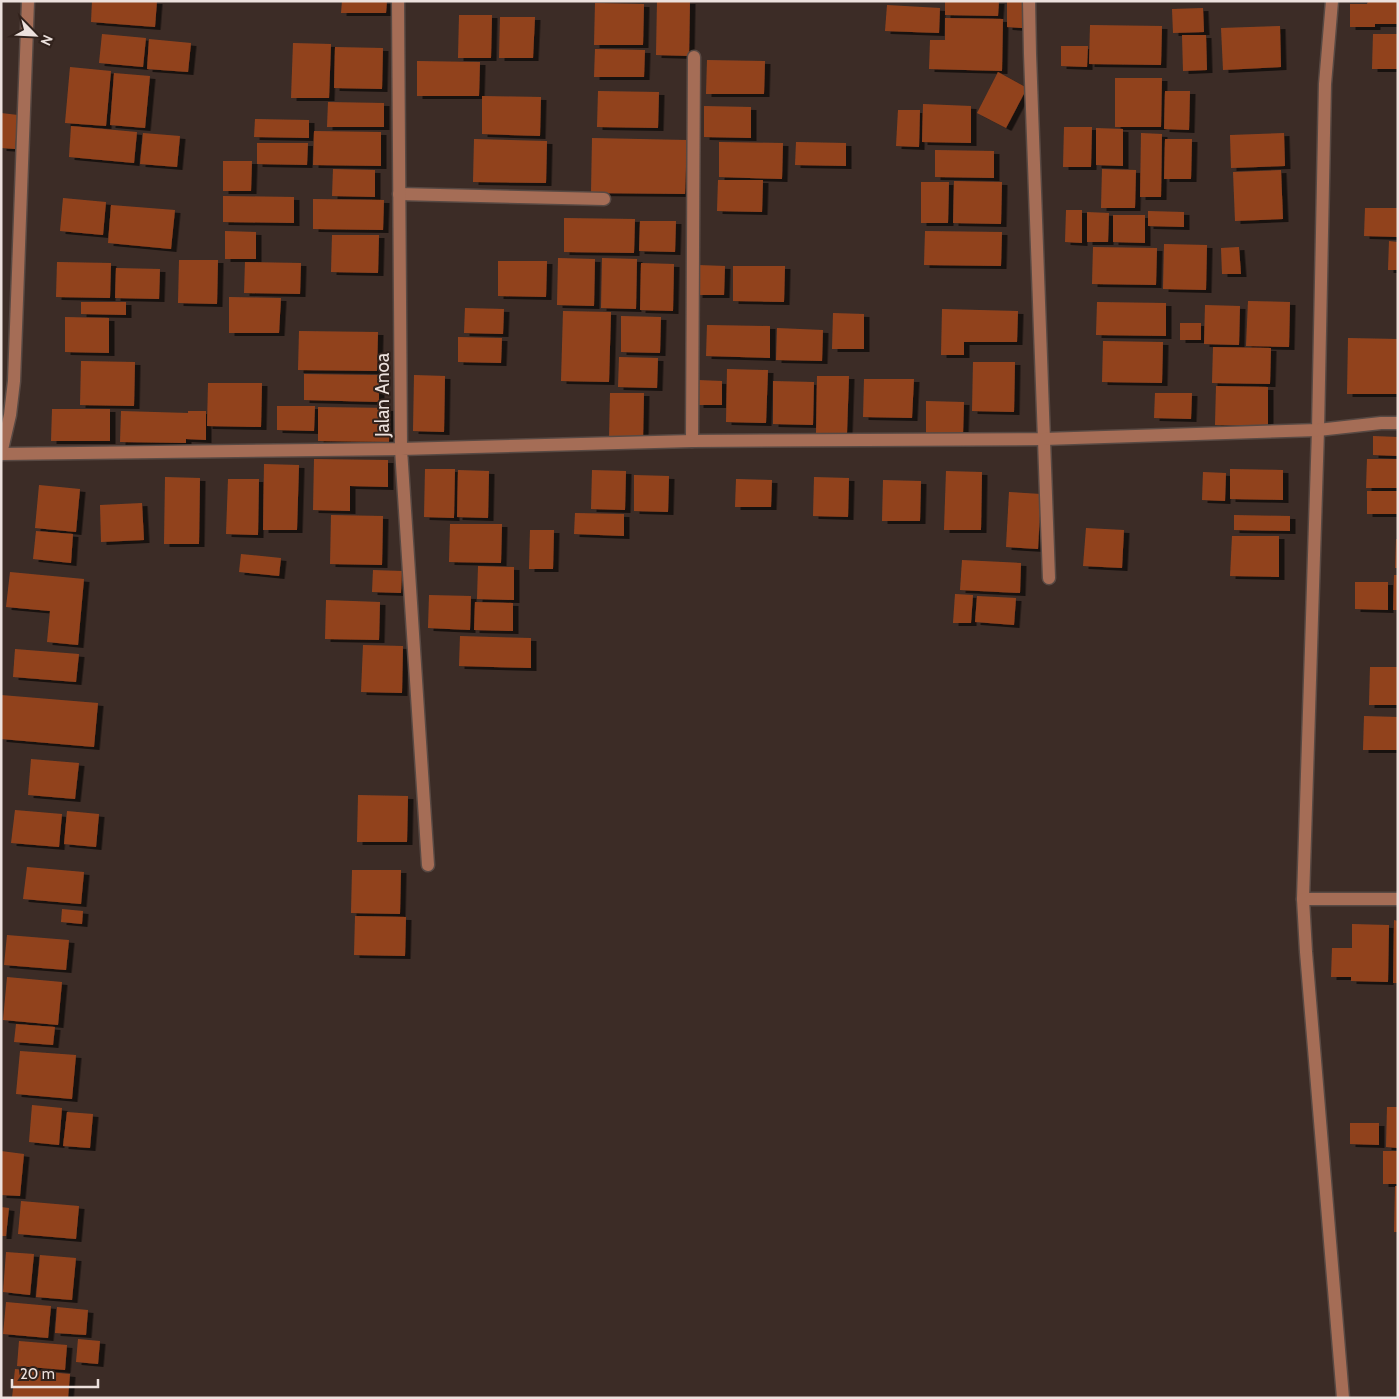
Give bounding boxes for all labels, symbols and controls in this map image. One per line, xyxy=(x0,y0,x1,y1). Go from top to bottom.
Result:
north arrow xyxy=(10,10,60,60)
text: N xyxy=(37,32,57,48)
street label: Jalan Anoa xyxy=(371,353,394,438)
scale bar xyxy=(12,1356,99,1388)
text: 20 m xyxy=(20,1365,55,1383)

